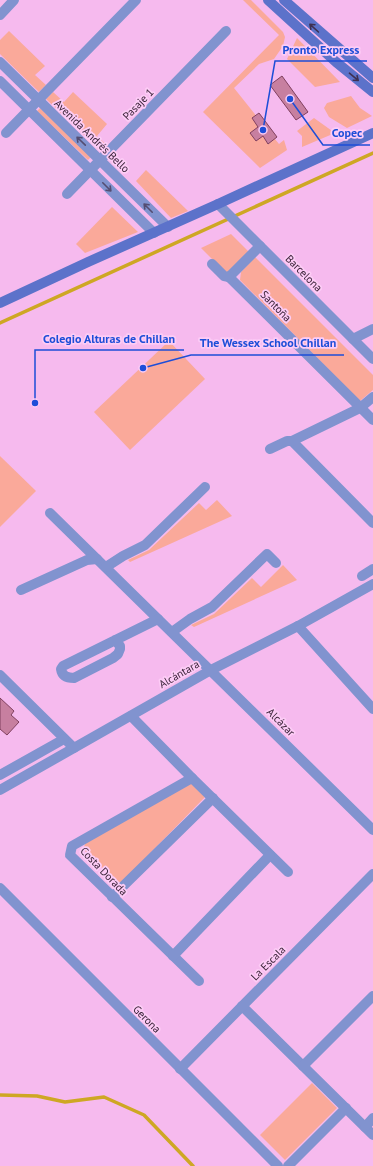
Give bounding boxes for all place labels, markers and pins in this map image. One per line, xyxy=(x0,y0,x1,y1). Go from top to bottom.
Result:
callout: Pronto Express xyxy=(275,37,367,61)
callout: Copec xyxy=(323,121,370,145)
callout: Colegio Alturas de Chillan xyxy=(35,326,184,350)
callout: The Wessex School Chillan xyxy=(191,331,344,355)

